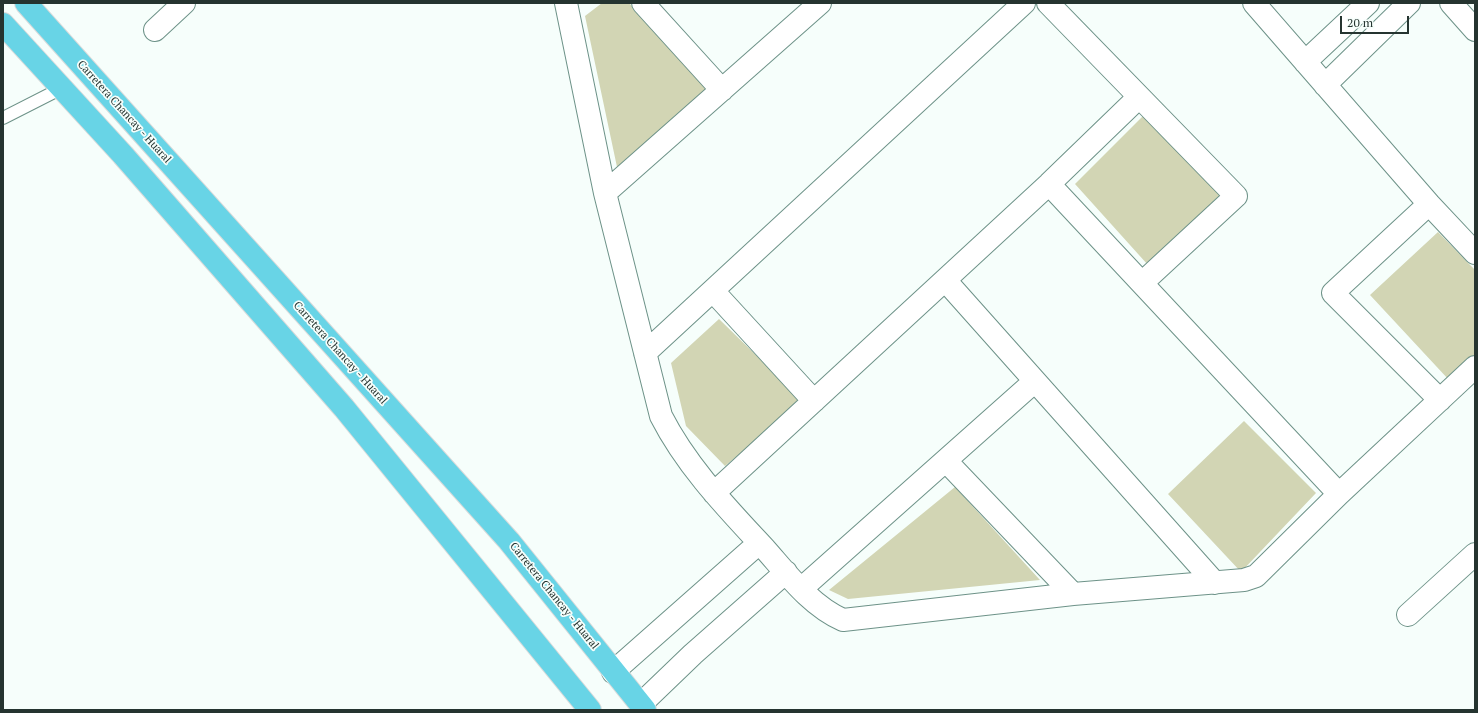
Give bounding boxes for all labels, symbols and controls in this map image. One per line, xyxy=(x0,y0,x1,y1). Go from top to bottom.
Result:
scale bar xyxy=(1342,8,1411,34)
text: 20 m xyxy=(1347,15,1373,30)
street label: Carretera Chancay - Huaral xyxy=(74,58,174,166)
street label: Carretera Chancay - Huaral xyxy=(290,299,390,407)
street label: Carretera Chancay - Huaral xyxy=(507,540,601,652)

